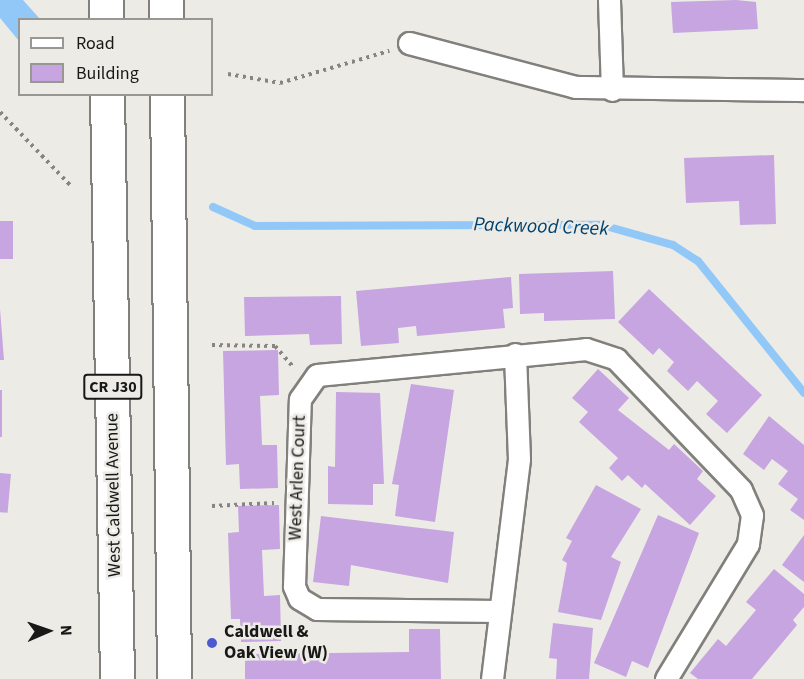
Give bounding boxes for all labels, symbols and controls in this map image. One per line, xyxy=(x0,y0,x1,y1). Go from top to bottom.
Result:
legend xyxy=(18,18,213,96)
text: Road xyxy=(76,31,115,56)
text: Building xyxy=(76,61,139,86)
water label: Packwood Creek xyxy=(473,213,609,241)
road number: CR J30 xyxy=(83,374,143,400)
street label: West Caldwell Avenue xyxy=(102,413,126,577)
street label: West Arlen Court xyxy=(285,415,311,541)
north arrow xyxy=(18,601,78,661)
place label: Caldwell & Oak View (W) xyxy=(224,622,328,664)
text: N xyxy=(55,625,77,636)
marker: Caldwell & Oak View (W) xyxy=(205,636,219,650)

